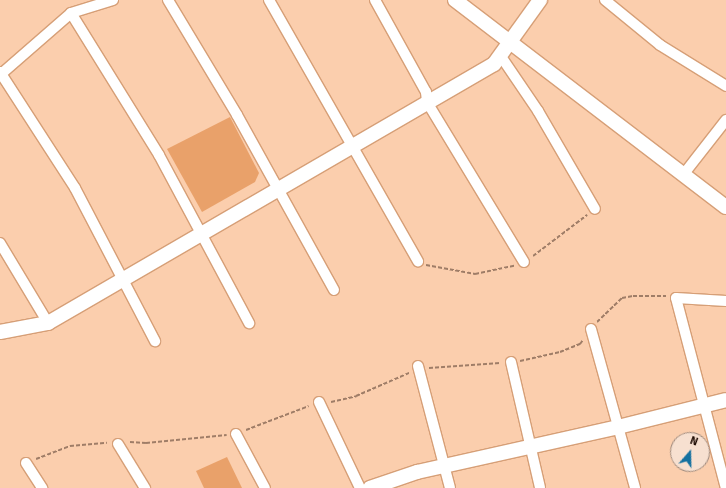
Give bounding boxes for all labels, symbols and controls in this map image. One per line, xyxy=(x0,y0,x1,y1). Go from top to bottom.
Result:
north arrow xyxy=(670,432,710,472)
text: N xyxy=(688,434,700,449)

